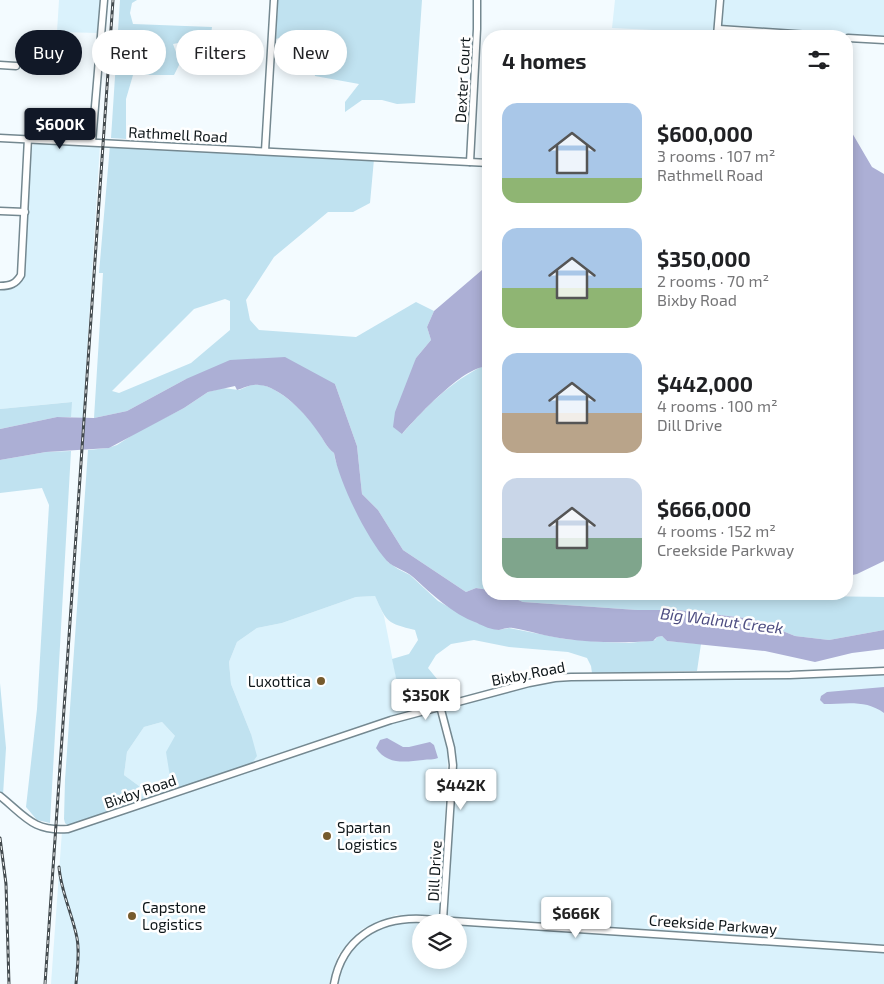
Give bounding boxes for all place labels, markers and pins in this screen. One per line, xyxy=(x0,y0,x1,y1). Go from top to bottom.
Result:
pin: $600K xyxy=(25,108,95,150)
place label: Luxottica xyxy=(248,672,311,690)
marker: Luxottica xyxy=(315,675,327,687)
pin: $350K xyxy=(391,678,461,721)
pin: $442K xyxy=(426,768,496,811)
place label: Spartan Logistics xyxy=(337,818,397,853)
marker: Spartan Logistics xyxy=(321,830,333,842)
pin: $666K xyxy=(541,896,611,939)
place label: Capstone Logistics xyxy=(142,898,206,933)
marker: Capstone Logistics xyxy=(126,910,138,922)

